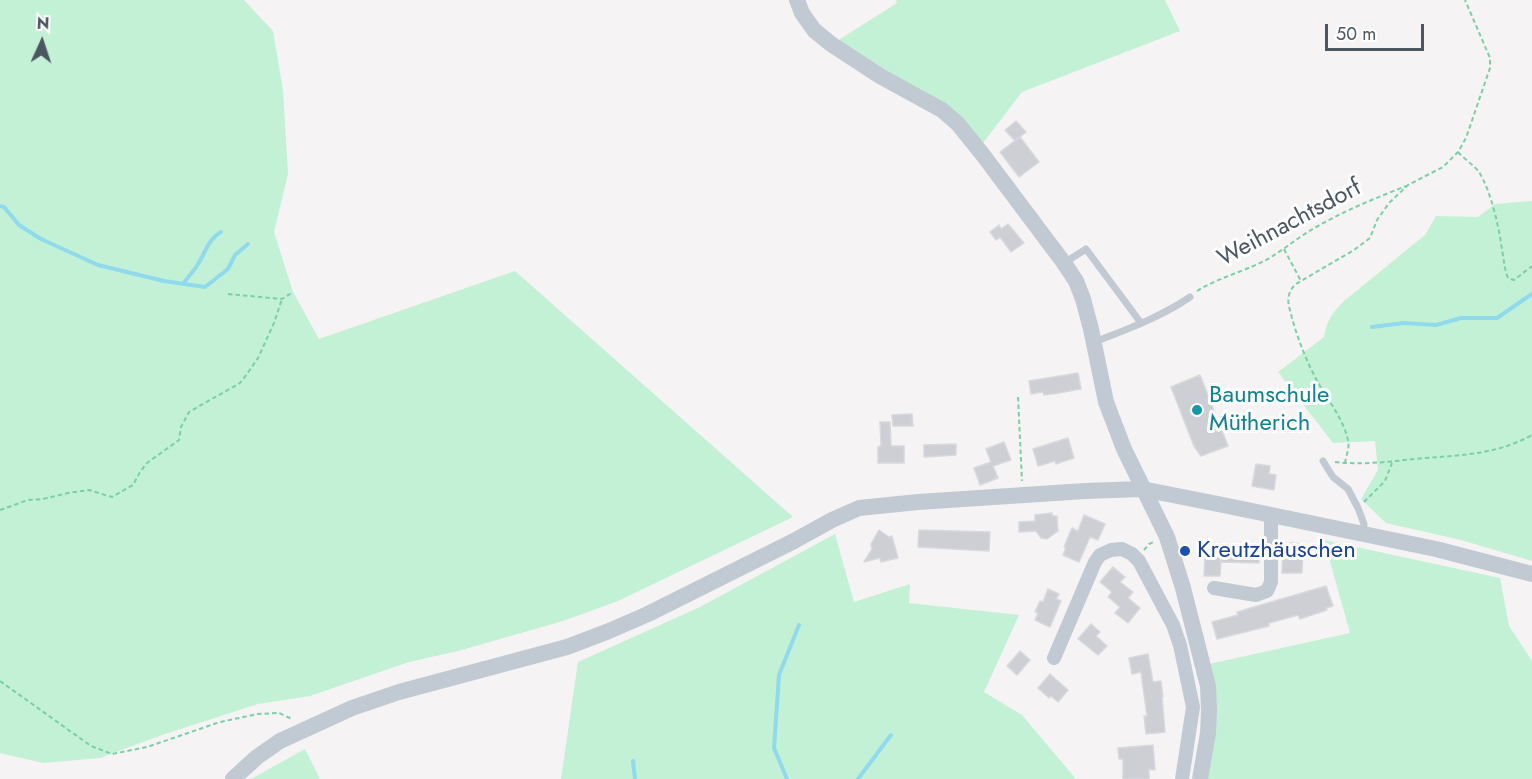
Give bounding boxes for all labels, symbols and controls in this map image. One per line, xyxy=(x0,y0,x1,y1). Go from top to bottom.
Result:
north arrow xyxy=(12,12,72,72)
text: N xyxy=(36,12,50,35)
scale bar xyxy=(1328,12,1427,50)
text: 50 m xyxy=(1336,21,1376,47)
street label: Weihnachtsdorf xyxy=(1213,174,1367,274)
place label: Baumschule Mütherich xyxy=(1209,382,1329,438)
marker: Baumschule Mütherich xyxy=(1190,403,1204,417)
place label: Kreutzhäuschen xyxy=(1197,537,1356,565)
marker: Kreutzhäuschen xyxy=(1178,544,1192,558)

